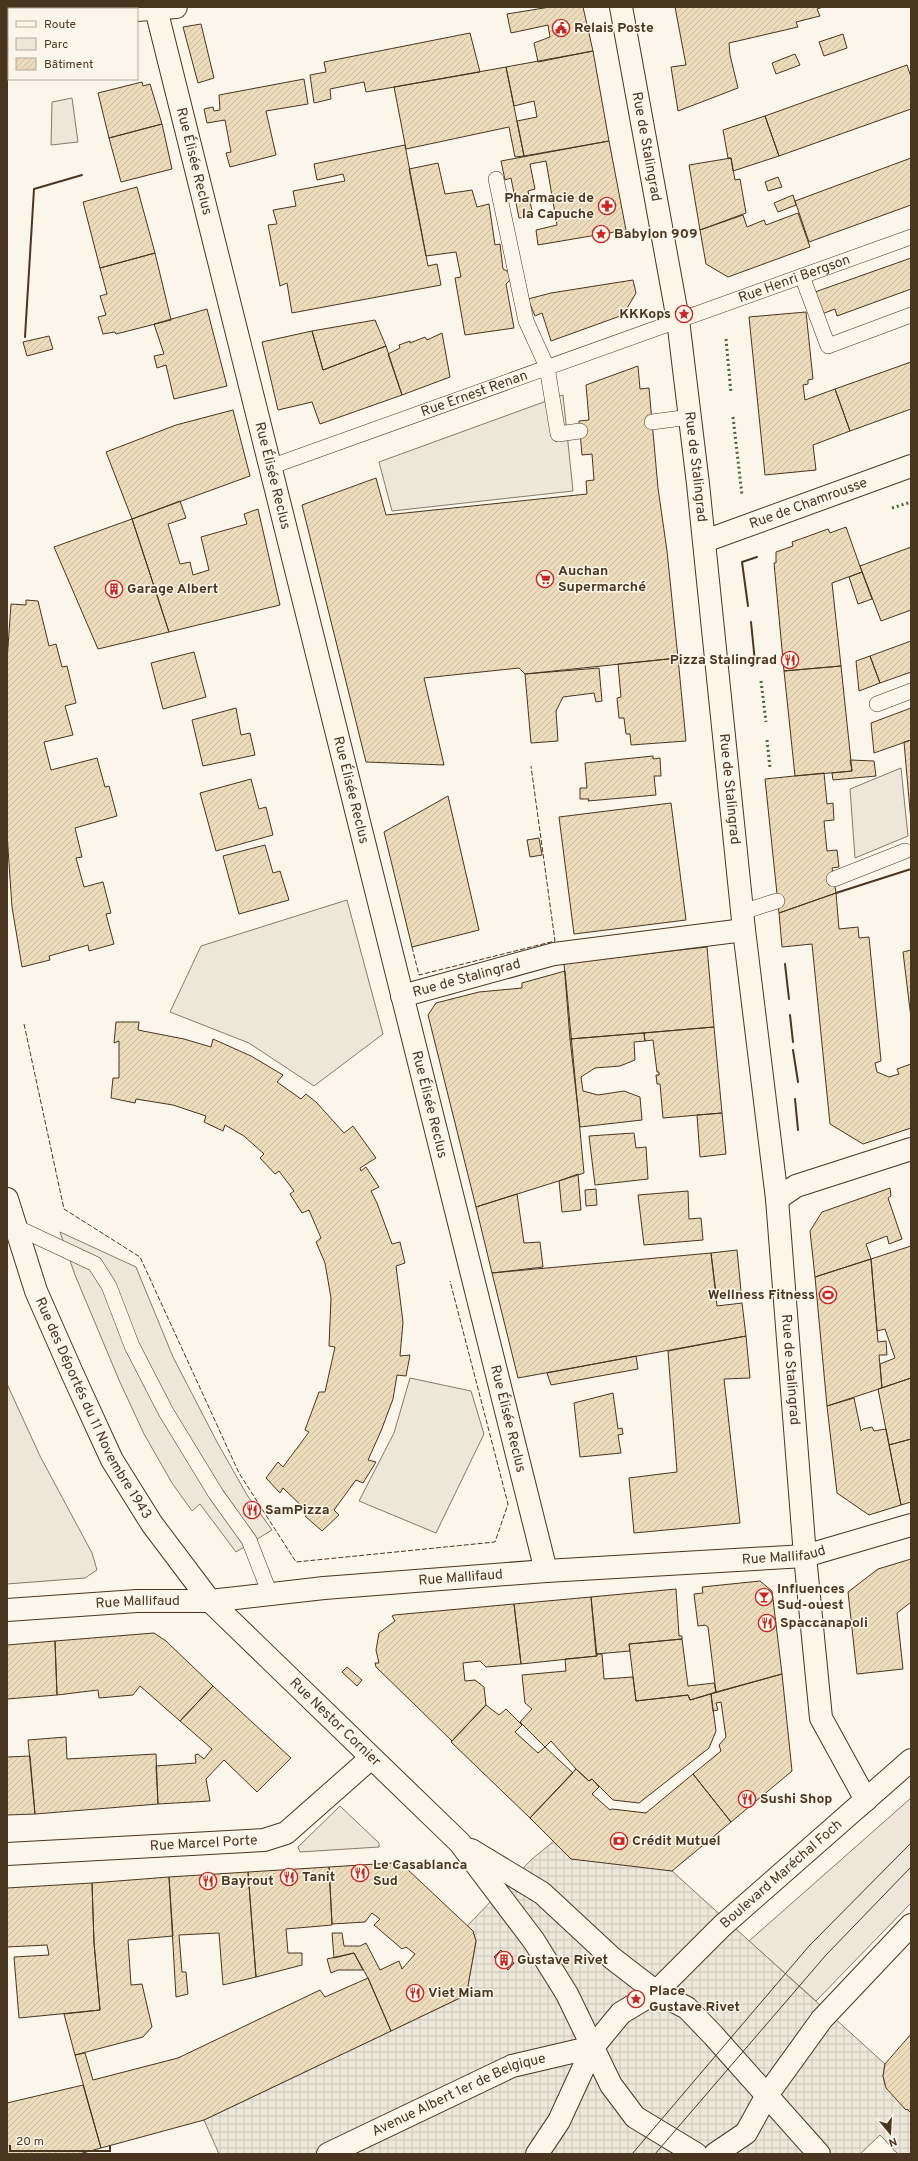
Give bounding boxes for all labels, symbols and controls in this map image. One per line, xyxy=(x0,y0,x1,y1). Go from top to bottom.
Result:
legend xyxy=(8,8,138,80)
text: Route xyxy=(44,17,76,33)
public building icon: Relais Poste xyxy=(551,18,571,38)
place label: Relais Poste xyxy=(574,20,654,37)
text: Parc xyxy=(44,37,68,53)
text: Bâtiment xyxy=(44,57,94,73)
street label: Rue de Stalingrad xyxy=(628,90,665,203)
street label: Rue Élisée Reclus xyxy=(172,106,216,217)
place label: Pharmacie de la Capuche xyxy=(504,190,594,223)
pharmacy icon: Pharmacie de la Capuche xyxy=(597,196,617,216)
place icon: Babylon 909 xyxy=(591,224,611,244)
place label: Babylon 909 xyxy=(614,226,698,243)
street label: Rue Henri Bergson xyxy=(736,251,853,307)
place icon: KKKops xyxy=(674,304,694,324)
place label: KKKops xyxy=(619,306,671,323)
street label: Rue Ernest Renan xyxy=(419,367,530,421)
street label: Rue de Stalingrad xyxy=(681,411,710,523)
street label: Rue Élisée Reclus xyxy=(251,420,294,531)
street label: Rue de Chamrousse xyxy=(747,474,870,533)
place label: Auchan Supermarché xyxy=(558,563,646,596)
supermarket icon: Auchan Supermarché xyxy=(535,569,555,589)
building icon: Garage Albert xyxy=(104,579,124,599)
place label: Garage Albert xyxy=(127,581,218,598)
restaurant icon: Pizza Stalingrad xyxy=(780,650,800,670)
place label: Pizza Stalingrad xyxy=(670,652,777,669)
street label: Rue de Stalingrad xyxy=(715,733,744,845)
street label: Rue Élisée Reclus xyxy=(329,735,373,846)
street label: Rue de Stalingrad xyxy=(411,955,522,1001)
street label: Rue Élisée Reclus xyxy=(408,1049,451,1160)
sports icon: Wellness Fitness xyxy=(818,1285,838,1305)
place label: Wellness Fitness xyxy=(708,1287,815,1304)
street label: Rue des Déportés du 11 Novembre 1943 xyxy=(31,1295,155,1522)
street label: Rue de Stalingrad xyxy=(778,1314,803,1426)
street label: Rue Élisée Reclus xyxy=(486,1363,530,1474)
restaurant icon: SamPizza xyxy=(242,1500,262,1520)
place label: SamPizza xyxy=(265,1502,330,1519)
street label: Rue Mallifaud xyxy=(741,1542,828,1568)
street label: Rue Mallifaud xyxy=(418,1566,503,1589)
place label: Influences Sud-ouest xyxy=(777,1581,845,1614)
bar icon: Influences Sud-ouest xyxy=(754,1587,774,1607)
street label: Rue Mallifaud xyxy=(95,1593,180,1612)
restaurant icon: Spaccanapoli xyxy=(757,1613,777,1633)
place label: Spaccanapoli xyxy=(780,1615,868,1632)
street label: Rue Nestor Cornier xyxy=(286,1674,385,1771)
restaurant icon: Sushi Shop xyxy=(737,1789,757,1809)
place label: Sushi Shop xyxy=(760,1791,832,1808)
street label: Boulevard Maréchal Foch xyxy=(717,1816,846,1932)
bank icon: Crédit Mutuel xyxy=(609,1831,629,1851)
street label: Rue Marcel Porte xyxy=(149,1832,258,1855)
place label: Crédit Mutuel xyxy=(632,1833,721,1850)
place label: Le Casablanca Sud xyxy=(373,1857,467,1890)
restaurant icon: Le Casablanca Sud xyxy=(350,1863,370,1883)
restaurant icon: Tanit xyxy=(279,1867,299,1887)
place label: Tanit xyxy=(302,1869,335,1886)
restaurant icon: Bayrout xyxy=(198,1871,218,1891)
place label: Bayrout xyxy=(221,1873,274,1890)
building icon: Gustave Rivet xyxy=(494,1950,514,1970)
place label: Gustave Rivet xyxy=(517,1952,608,1969)
restaurant icon: Viet Miam xyxy=(405,1983,425,2003)
place label: Place Gustave Rivet xyxy=(649,1983,740,2016)
place label: Viet Miam xyxy=(428,1985,494,2002)
place icon: Place Gustave Rivet xyxy=(626,1989,646,2009)
street label: Avenue Albert 1er de Belgique xyxy=(369,2050,547,2140)
north arrow xyxy=(870,2113,910,2153)
scale bar xyxy=(10,2127,110,2153)
text: 20 m xyxy=(16,2134,44,2150)
text: N xyxy=(887,2134,899,2149)

